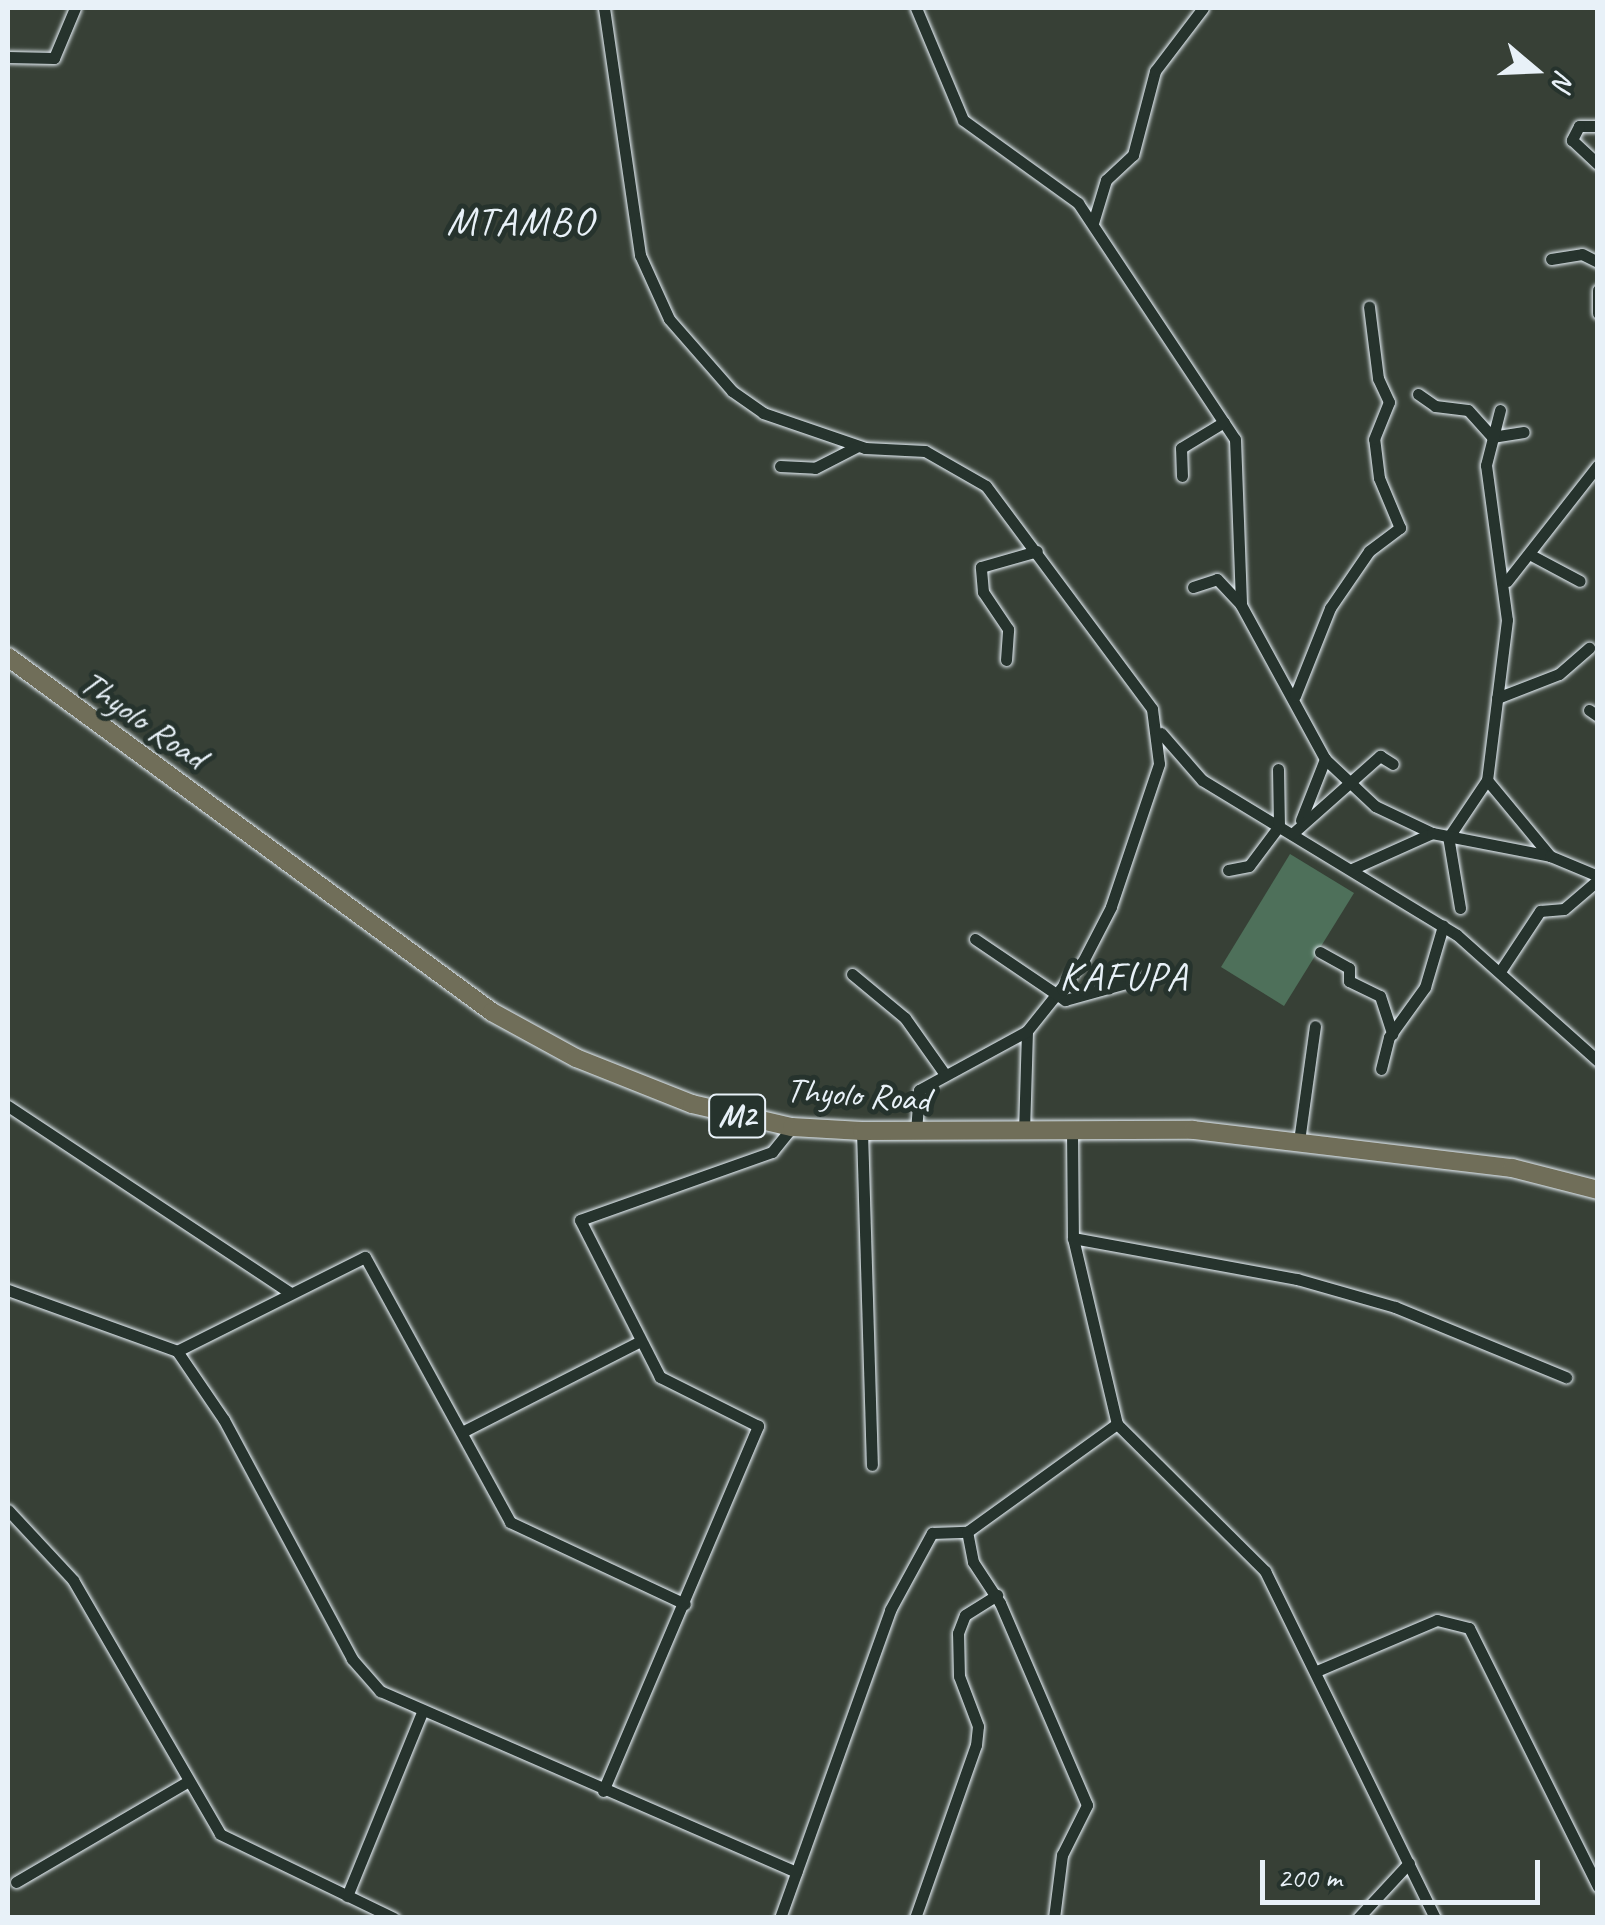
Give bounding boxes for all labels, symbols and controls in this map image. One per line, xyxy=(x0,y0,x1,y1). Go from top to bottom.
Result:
north arrow xyxy=(1485,20,1585,120)
text: N xyxy=(1544,66,1583,94)
district label: MTAMBO xyxy=(446,197,596,245)
street label: Thyolo Road xyxy=(73,662,213,778)
district label: KAFUPA xyxy=(1059,952,1189,1000)
street label: Thyolo Road xyxy=(785,1069,931,1121)
road number: M2 xyxy=(707,1089,767,1143)
scale bar xyxy=(1265,1840,1545,1902)
text: 200 m xyxy=(1277,1858,1342,1896)

